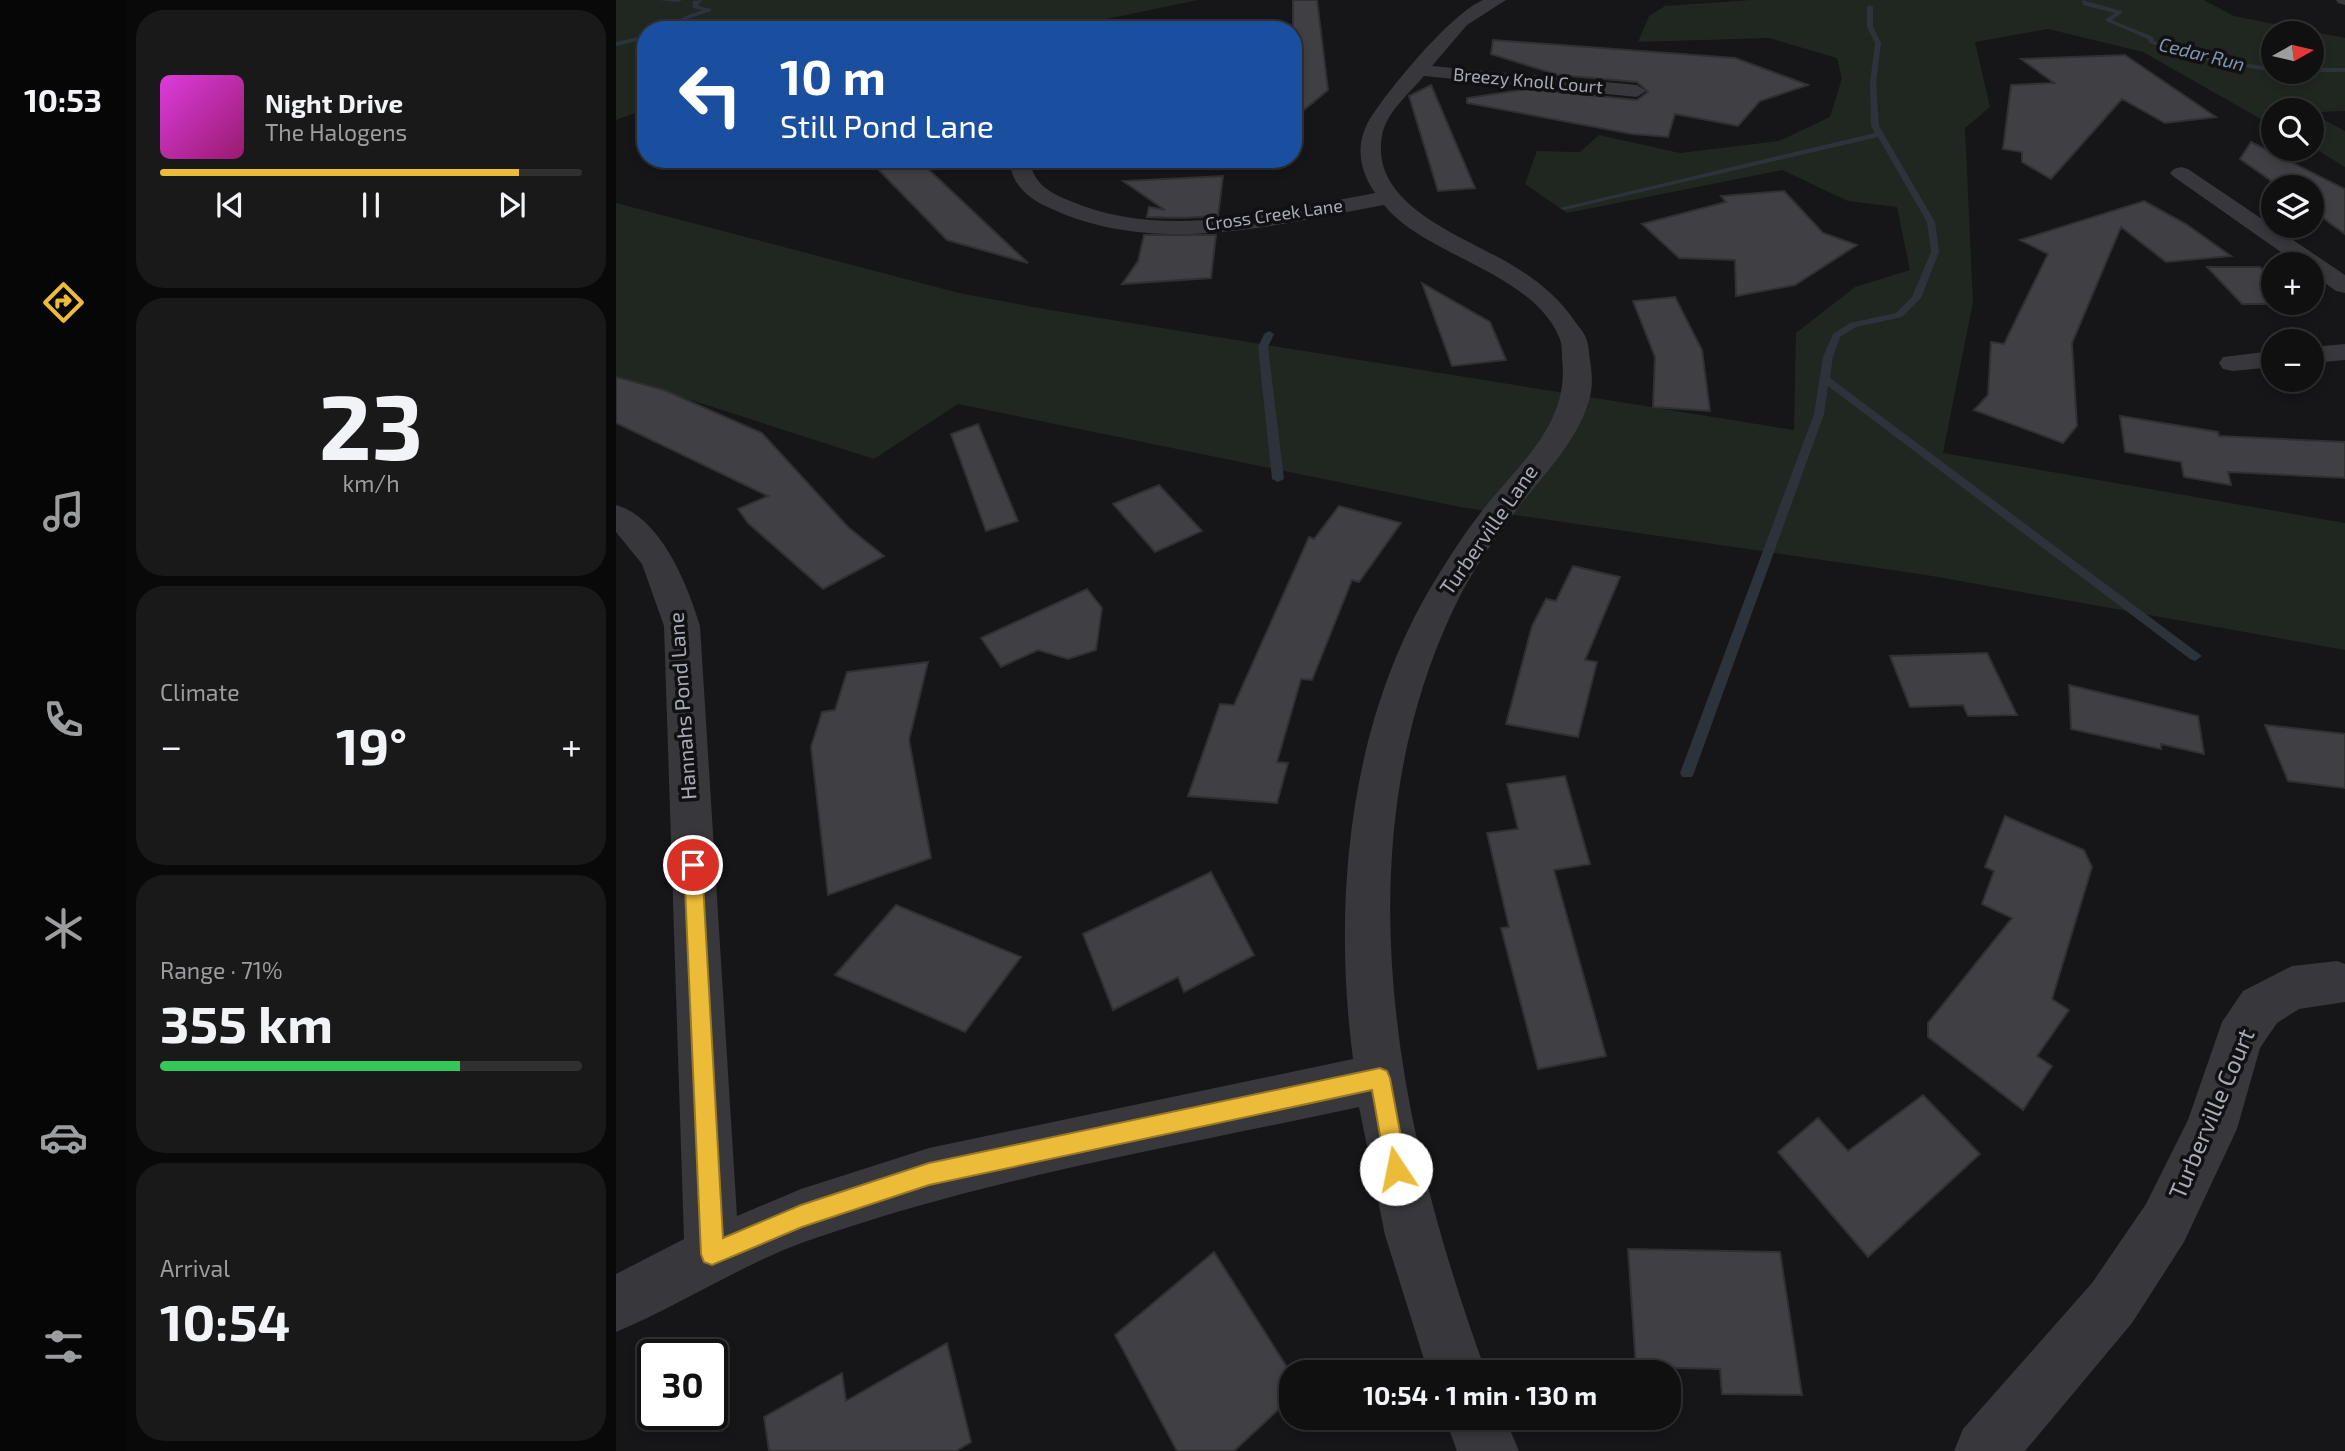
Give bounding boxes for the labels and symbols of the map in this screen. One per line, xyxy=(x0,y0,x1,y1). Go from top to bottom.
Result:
north arrow xyxy=(2261,21,2324,84)
water label: Cedar Run xyxy=(2157,32,2247,75)
street label: Breezy Knoll Court xyxy=(1452,63,1604,98)
street label: Cross Creek Lane xyxy=(1204,193,1344,235)
street label: Turberville Lane xyxy=(1434,459,1542,599)
street label: Hannahs Pond Lane xyxy=(662,611,701,801)
pin xyxy=(663,835,723,895)
street label: Turberville Court xyxy=(2162,1024,2260,1203)
position arrow xyxy=(1359,1132,1433,1206)
speed limit sign: 30 xyxy=(637,1339,728,1430)

